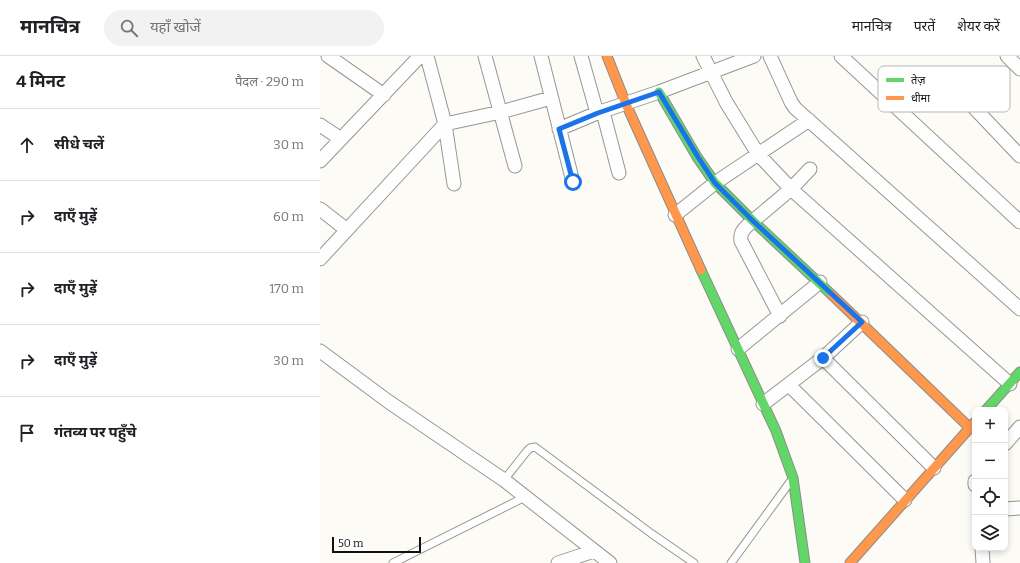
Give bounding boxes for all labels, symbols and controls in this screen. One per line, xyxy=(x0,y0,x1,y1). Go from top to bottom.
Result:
search box xyxy=(104,10,384,46)
text: मानचित्र xyxy=(20,15,80,38)
icon: search xyxy=(118,17,140,39)
text: यहाँ खोजें xyxy=(150,18,201,36)
text: मानचित्र xyxy=(852,18,892,35)
text: परतें xyxy=(914,18,935,35)
text: शेयर करें xyxy=(957,18,1000,35)
legend xyxy=(878,66,1010,112)
text: 4 मिनट xyxy=(16,71,65,92)
text: पैदल · 290 m xyxy=(235,74,304,89)
text: तेज़ xyxy=(911,74,926,87)
text: धीमा xyxy=(911,92,930,105)
icon: ahead xyxy=(16,134,38,156)
text: सीधे चलें xyxy=(54,135,104,153)
text: 30 m xyxy=(273,137,304,152)
route start xyxy=(564,173,582,191)
icon: right xyxy=(16,206,38,228)
text: दाएँ मुड़ें xyxy=(54,207,97,225)
text: 60 m xyxy=(273,209,304,224)
icon: right xyxy=(16,278,38,300)
text: दाएँ मुड़ें xyxy=(54,279,97,297)
text: 170 m xyxy=(269,281,304,296)
route end xyxy=(814,349,832,367)
icon: right xyxy=(16,350,38,372)
text: दाएँ मुड़ें xyxy=(54,351,97,369)
text: 30 m xyxy=(273,353,304,368)
map controls xyxy=(972,407,1008,551)
button: + xyxy=(972,407,1008,443)
icon: arrive xyxy=(16,422,38,444)
text: गंतव्य पर पहुँचे xyxy=(54,423,137,441)
button: − xyxy=(972,443,1008,479)
button: locate xyxy=(972,479,1008,515)
button: layers xyxy=(972,515,1008,551)
scale bar xyxy=(332,535,421,554)
text: 50 m xyxy=(338,537,364,550)

